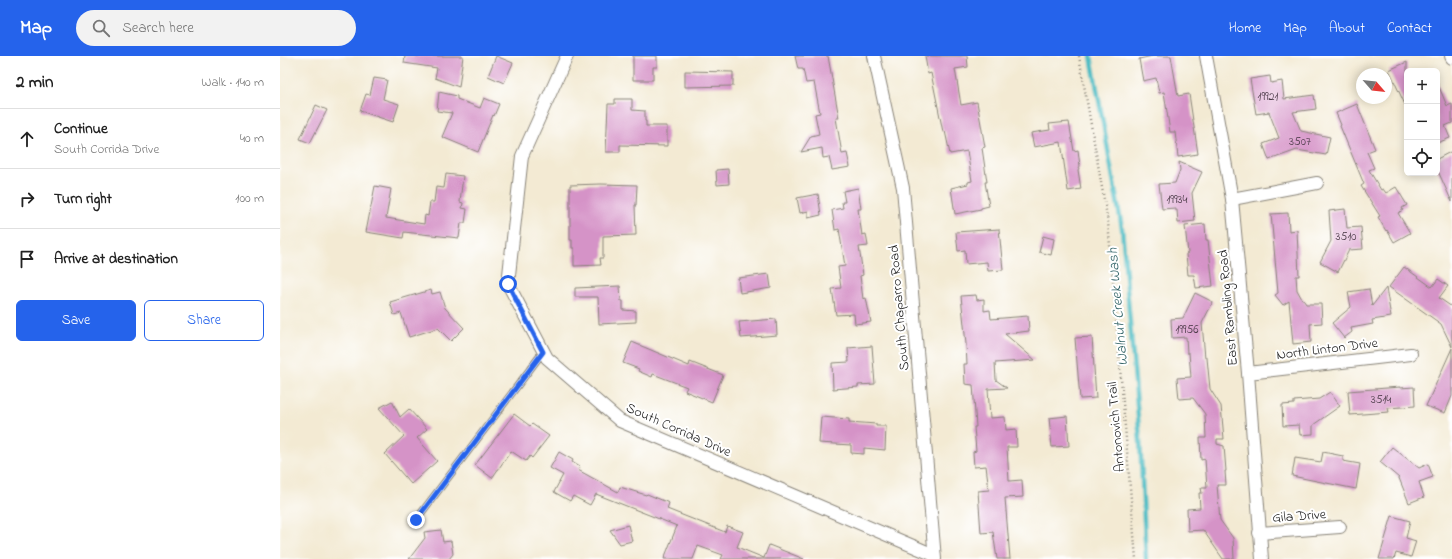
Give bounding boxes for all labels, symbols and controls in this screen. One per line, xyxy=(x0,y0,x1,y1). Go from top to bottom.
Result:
search box xyxy=(76,10,356,46)
text: Map xyxy=(20,15,52,42)
icon: search xyxy=(90,17,112,39)
text: Search here xyxy=(122,17,194,39)
text: Home xyxy=(1229,18,1261,39)
text: Map xyxy=(1283,18,1307,39)
text: About xyxy=(1329,18,1365,39)
text: Contact xyxy=(1387,18,1432,39)
north arrow xyxy=(1356,68,1392,104)
map controls xyxy=(1404,68,1440,176)
button: + xyxy=(1404,68,1440,104)
text: 2 min xyxy=(16,70,53,95)
text: Walk · 140 m xyxy=(201,73,264,92)
house number: 19921 xyxy=(1258,88,1279,106)
button: − xyxy=(1404,104,1440,140)
text: Continue xyxy=(54,118,108,140)
icon: ahead xyxy=(16,128,38,150)
text: 40 m xyxy=(240,129,264,148)
house number: 3507 xyxy=(1289,133,1311,151)
text: South Corrida Drive xyxy=(54,140,159,159)
button: locate xyxy=(1404,140,1440,176)
icon: right xyxy=(16,188,38,210)
text: Turn right xyxy=(54,188,112,210)
text: 100 m xyxy=(235,189,264,208)
house number: 19934 xyxy=(1167,191,1188,209)
house number: 3510 xyxy=(1336,228,1356,246)
street label: South Chaparro Road xyxy=(884,244,915,372)
water label: Walnut Creek Wash xyxy=(1102,246,1134,367)
icon: arrive xyxy=(16,248,38,270)
text: Arrive at destination xyxy=(54,248,178,270)
street label: East Rambling Road xyxy=(1213,249,1245,367)
route start xyxy=(499,275,517,293)
button: Save xyxy=(16,300,136,341)
button: Share xyxy=(144,300,264,341)
house number: 19956 xyxy=(1175,321,1199,339)
street label: North Linton Drive xyxy=(1275,333,1380,366)
street label: Antonovich Trail xyxy=(1102,381,1131,473)
house number: 3514 xyxy=(1371,391,1391,409)
street label: South Corrida Drive xyxy=(622,398,735,463)
street label: Gila Drive xyxy=(1271,504,1327,529)
route end xyxy=(407,511,425,529)

